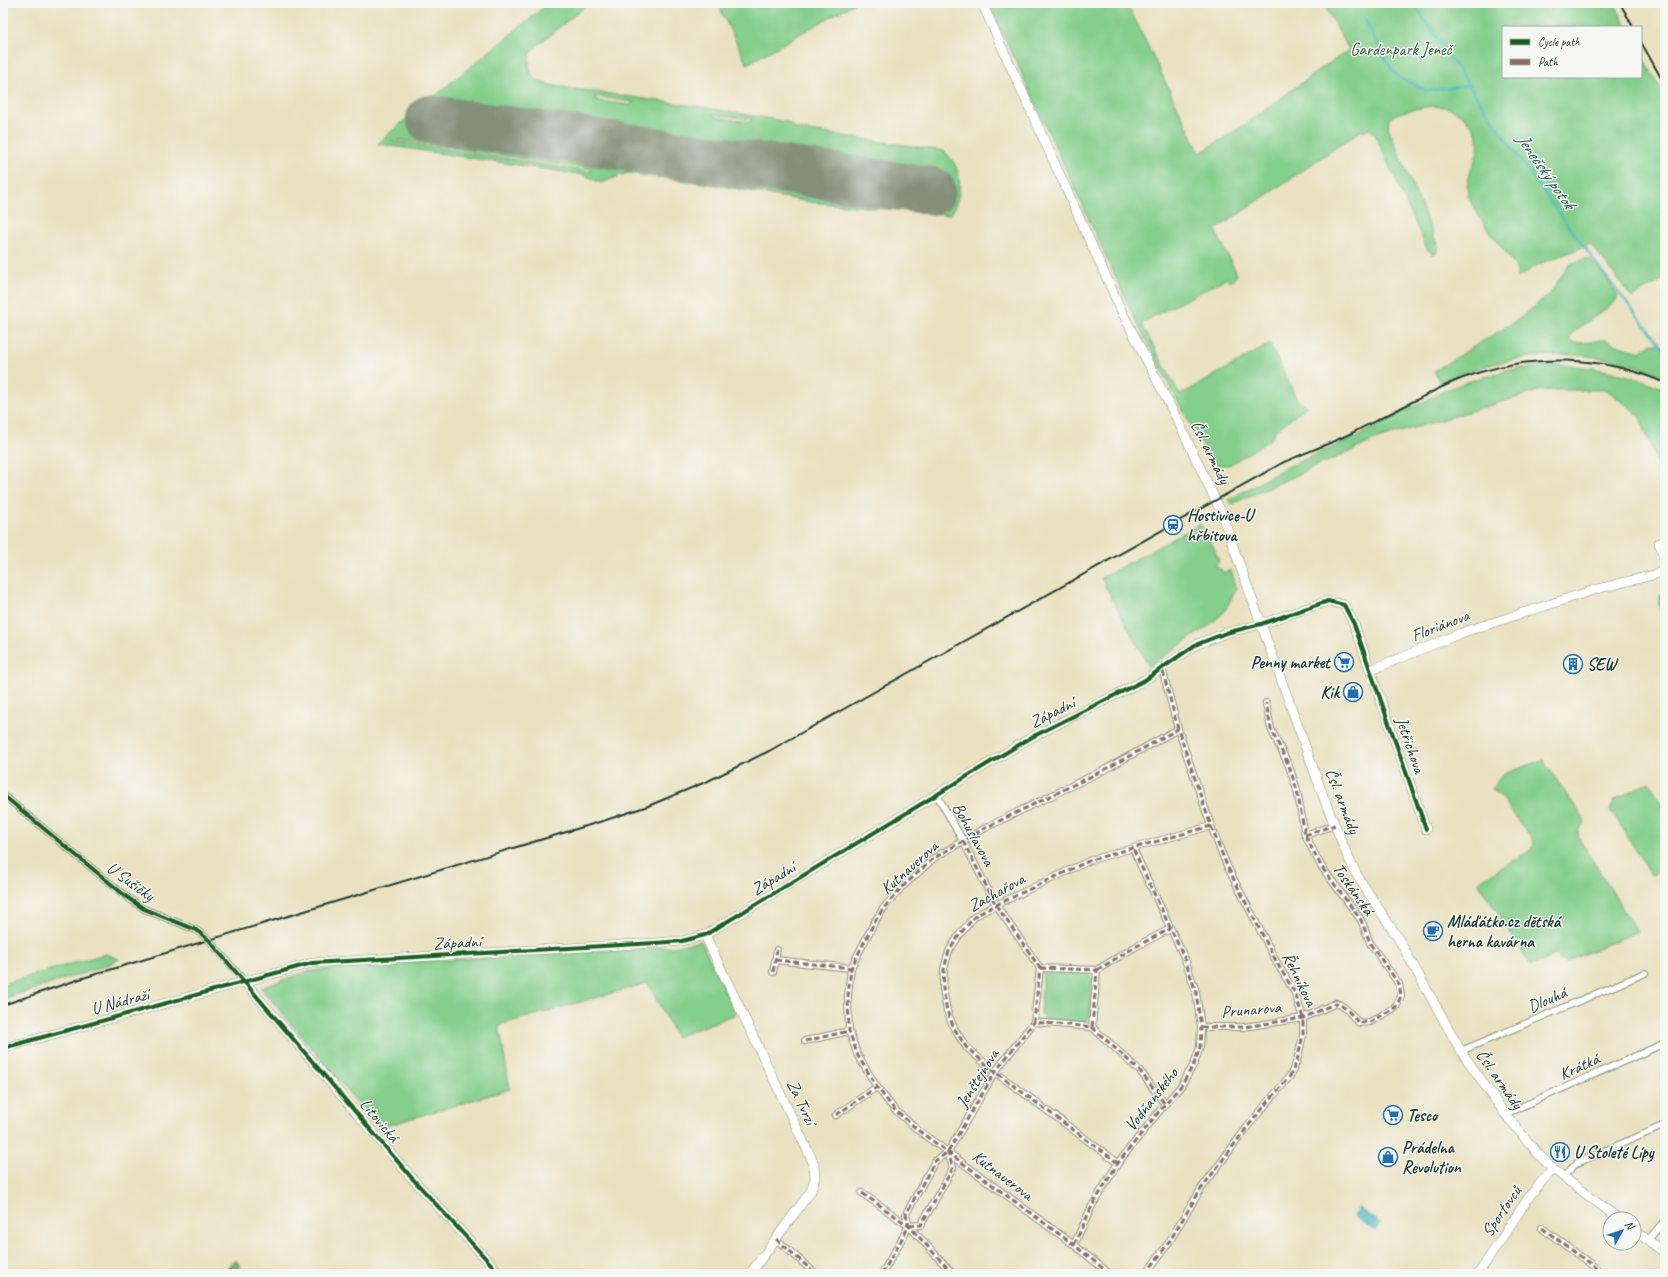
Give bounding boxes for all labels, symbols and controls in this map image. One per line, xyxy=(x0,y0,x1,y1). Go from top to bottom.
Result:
legend xyxy=(1502,26,1642,78)
text: Cycle path xyxy=(1538,34,1580,50)
park label: Gardenpark Jeneč xyxy=(1350,39,1454,60)
text: Path xyxy=(1538,54,1558,70)
water label: Jenečský potok xyxy=(1511,128,1582,216)
street label: Čsl. armády xyxy=(1186,417,1235,489)
place label: Hostivice-U hřbitova xyxy=(1187,505,1256,546)
station icon: Hostivice-U hřbitova xyxy=(1162,514,1184,536)
street label: Floriánova xyxy=(1409,605,1473,646)
supermarket icon: Penny market xyxy=(1333,651,1355,673)
place label: Penny market xyxy=(1251,652,1332,673)
building icon: SEW xyxy=(1562,653,1584,675)
place label: SEW xyxy=(1587,654,1619,675)
shop icon: Kik xyxy=(1342,681,1364,703)
place label: Kik xyxy=(1321,682,1341,703)
street label: Západní xyxy=(1026,691,1082,733)
street label: Jetřichova xyxy=(1391,713,1431,778)
street label: Čsl. armády xyxy=(1321,766,1365,838)
street label: Bohuslavova xyxy=(948,799,1000,870)
street label: Kutnauerova xyxy=(876,835,944,899)
street label: Západní xyxy=(747,855,802,900)
street label: U Sušičky xyxy=(103,857,159,906)
street label: Toskánská xyxy=(1328,859,1380,921)
street label: Zachařova xyxy=(964,868,1029,916)
place label: Mláďátko.cz dětská herna kavárna xyxy=(1447,911,1562,952)
cafe icon: Mláďátko.cz dětská herna kavárna xyxy=(1422,920,1444,942)
street label: Západní xyxy=(433,931,485,954)
street label: Řehníkova xyxy=(1278,949,1322,1011)
street label: Dlouhá xyxy=(1525,981,1571,1017)
street label: U Nádraží xyxy=(89,983,155,1019)
street label: Prunarova xyxy=(1220,996,1283,1023)
street label: Jenštejnova xyxy=(951,1043,1005,1112)
street label: Čsl. armády xyxy=(1471,1045,1528,1114)
street label: Krátká xyxy=(1556,1048,1604,1084)
street label: Vodňanského xyxy=(1120,1063,1183,1135)
street label: Za Tvrzí xyxy=(782,1076,823,1131)
street label: Litovická xyxy=(355,1094,405,1148)
supermarket icon: Tesco xyxy=(1382,1104,1404,1126)
place label: Tesco xyxy=(1407,1105,1439,1126)
place label: Prádelna Revolution xyxy=(1402,1137,1462,1178)
restaurant icon: U Stoleté Lípy xyxy=(1549,1141,1571,1163)
place label: U Stoleté Lípy xyxy=(1574,1142,1655,1163)
street label: Kutnauerova xyxy=(968,1146,1039,1206)
shop icon: Prádelna Revolution xyxy=(1377,1146,1399,1168)
street label: Sportovců xyxy=(1477,1181,1527,1241)
north arrow xyxy=(1602,1211,1642,1251)
text: N xyxy=(1622,1218,1639,1233)

